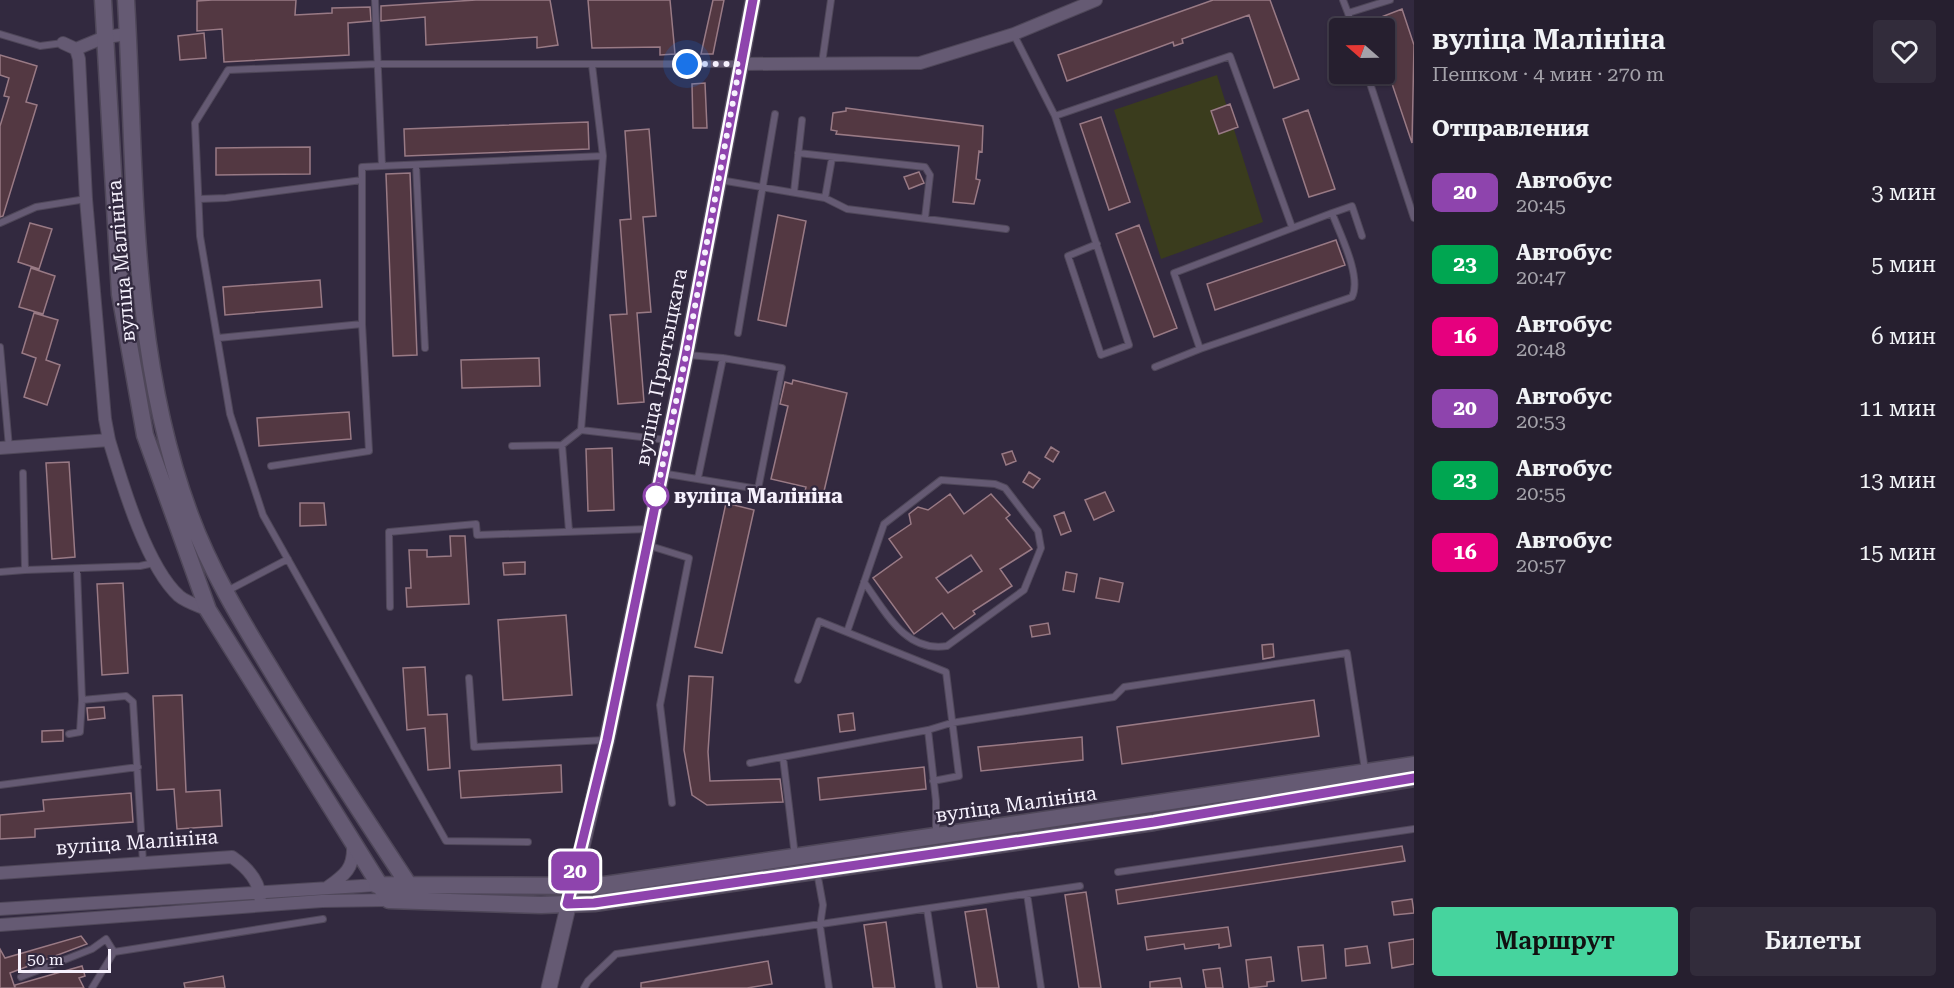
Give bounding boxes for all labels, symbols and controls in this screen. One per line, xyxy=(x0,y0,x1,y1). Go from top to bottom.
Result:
north arrow xyxy=(1329,18,1395,84)
map controls xyxy=(1329,18,1395,84)
button: heart xyxy=(1873,20,1936,83)
text: вуліца Малініна xyxy=(1432,23,1666,56)
your location xyxy=(672,49,702,79)
text: Пешком · 4 мин · 270 m xyxy=(1432,62,1664,86)
text: Отправления xyxy=(1432,116,1589,141)
text: Автобус xyxy=(1516,168,1612,193)
street label: вуліца Малініна xyxy=(102,179,140,343)
text: 20 xyxy=(1453,180,1477,204)
text: 3 мин xyxy=(1871,180,1936,205)
text: 20:45 xyxy=(1516,193,1566,217)
text: Автобус xyxy=(1516,240,1612,265)
text: 23 xyxy=(1453,252,1477,276)
text: 5 мин xyxy=(1871,252,1936,277)
text: 20:47 xyxy=(1516,265,1566,289)
street label: вуліца Прытыцкага xyxy=(630,266,692,468)
text: Автобус xyxy=(1516,312,1612,337)
text: 16 xyxy=(1453,324,1477,348)
text: 6 мин xyxy=(1871,324,1936,349)
text: 20:48 xyxy=(1516,337,1566,361)
text: Автобус xyxy=(1516,384,1612,409)
text: 20 xyxy=(1453,396,1477,420)
text: 11 мин xyxy=(1859,396,1936,421)
text: 20:53 xyxy=(1516,409,1566,433)
text: Автобус xyxy=(1516,456,1612,481)
text: 23 xyxy=(1453,468,1477,492)
text: 13 мин xyxy=(1859,468,1936,493)
text: 20:55 xyxy=(1516,481,1566,505)
marker: вуліца Малініна xyxy=(643,483,669,509)
place label: вуліца Малініна xyxy=(674,484,843,508)
text: Автобус xyxy=(1516,528,1612,553)
text: 16 xyxy=(1453,540,1477,564)
text: 15 мин xyxy=(1859,540,1936,565)
text: 20:57 xyxy=(1516,553,1566,577)
street label: вуліца Малініна xyxy=(934,781,1098,827)
street label: вуліца Малініна xyxy=(55,824,219,860)
line badge: 20 xyxy=(548,852,602,890)
text: 20 xyxy=(563,859,587,883)
button: Маршрут xyxy=(1432,907,1678,976)
button: Билеты xyxy=(1690,907,1936,976)
scale bar xyxy=(18,946,111,974)
text: 50 m xyxy=(27,950,64,969)

